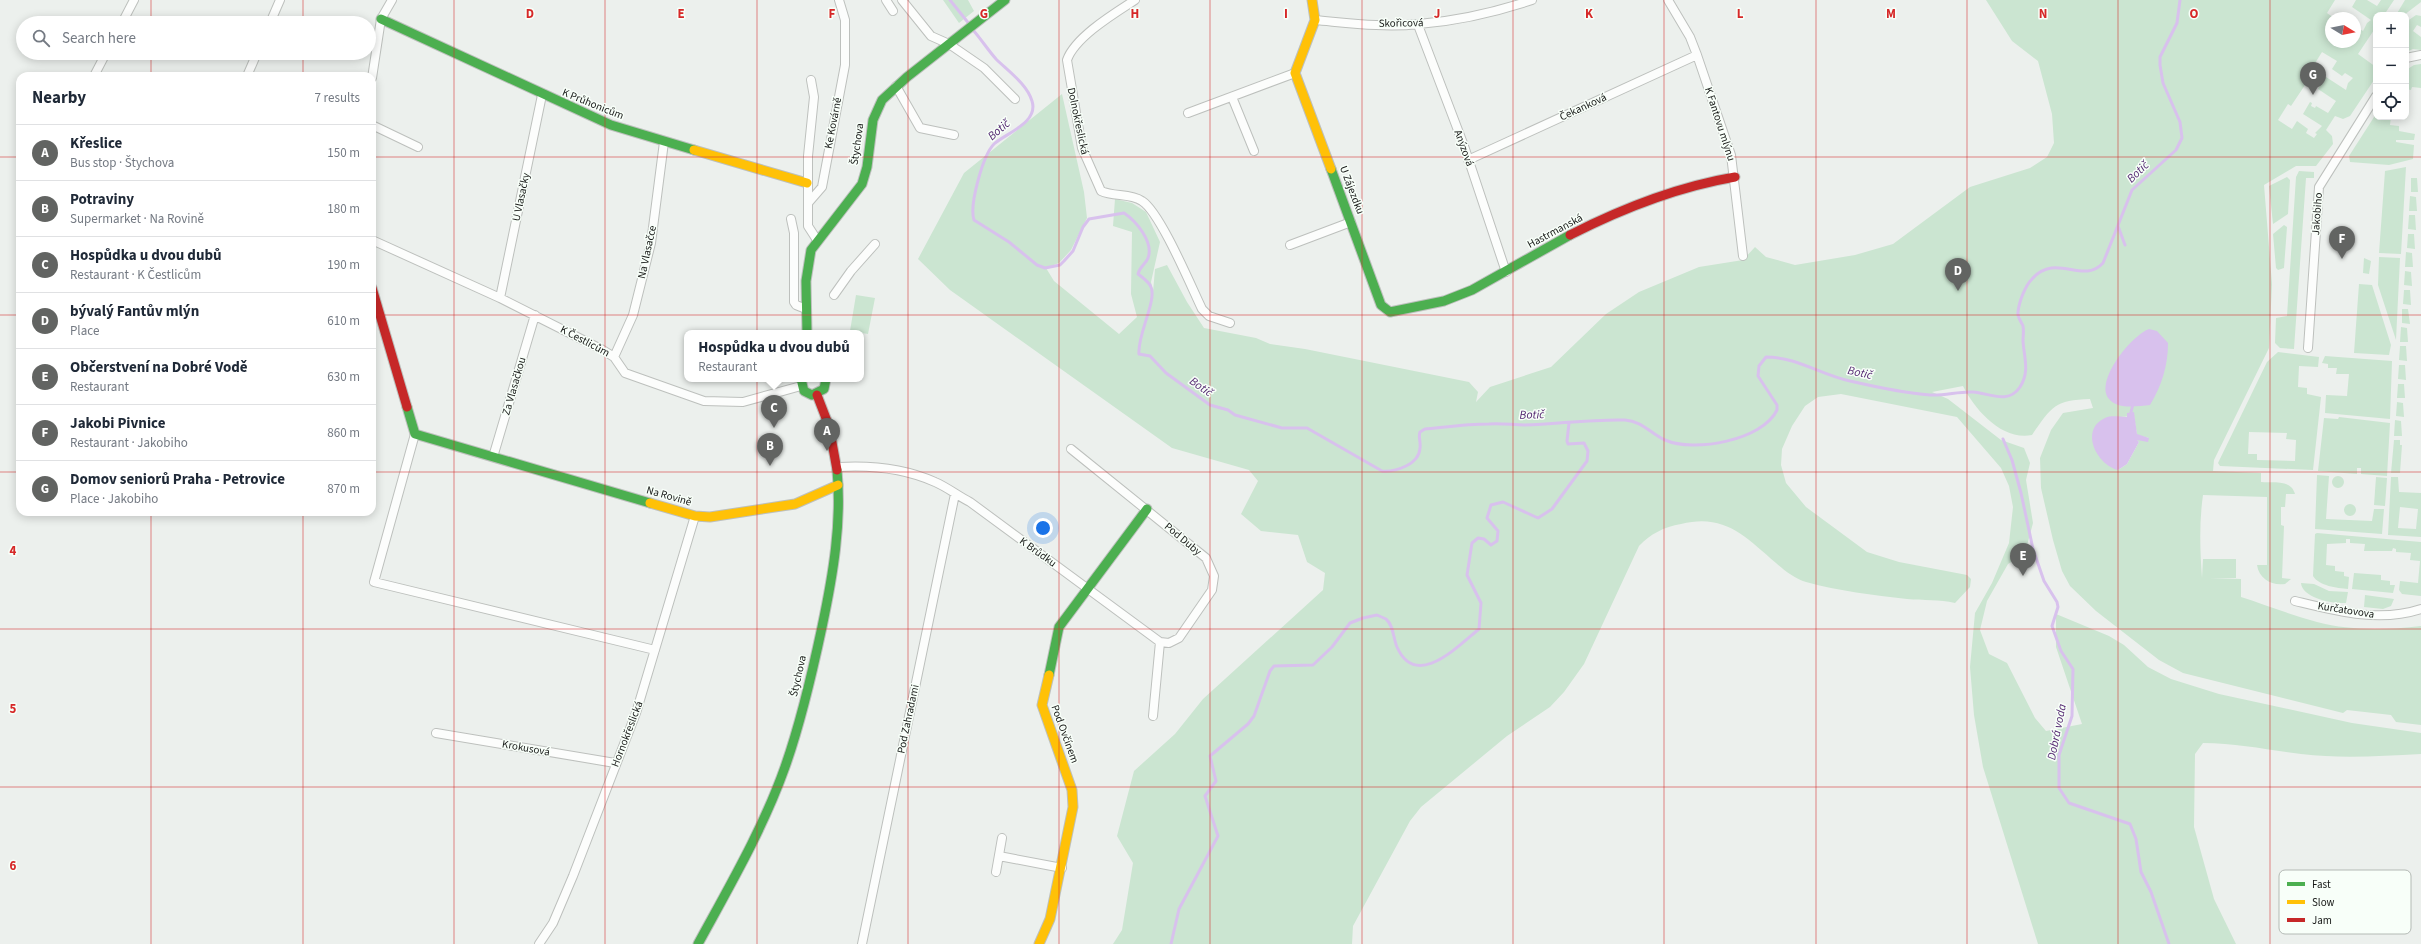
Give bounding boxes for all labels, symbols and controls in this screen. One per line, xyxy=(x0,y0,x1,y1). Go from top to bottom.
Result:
text: D xyxy=(526,5,534,23)
text: E xyxy=(677,5,685,23)
text: F xyxy=(829,5,836,23)
text: G xyxy=(980,5,988,23)
text: H xyxy=(1131,5,1139,23)
text: I xyxy=(1284,5,1288,23)
text: J xyxy=(1434,5,1440,23)
text: K xyxy=(1585,5,1594,23)
text: L xyxy=(1737,5,1744,23)
text: M xyxy=(1886,5,1896,23)
text: N xyxy=(2039,5,2047,23)
text: O xyxy=(2190,5,2199,23)
north arrow xyxy=(2325,12,2361,48)
map controls xyxy=(2373,12,2409,120)
button: + xyxy=(2373,12,2409,48)
street label: Skořicová xyxy=(1378,15,1424,31)
search box xyxy=(16,16,376,60)
icon: search xyxy=(30,27,52,49)
text: Search here xyxy=(62,28,136,49)
button: − xyxy=(2373,48,2409,84)
pin: G xyxy=(2300,62,2326,95)
button: locate xyxy=(2373,84,2409,120)
street label: K Průhonicům xyxy=(560,85,626,123)
street label: K Fantovu mlýnu xyxy=(1701,85,1739,163)
text: Nearby xyxy=(32,86,86,110)
street label: Dolnokřeslická xyxy=(1064,86,1092,156)
text: 7 results xyxy=(315,89,360,107)
street label: Čekanková xyxy=(1557,90,1609,124)
street label: Ke Kovárně xyxy=(821,96,845,150)
water label: Botič xyxy=(984,114,1015,145)
street label: Štychova xyxy=(847,122,867,166)
street label: Anýzová xyxy=(1450,128,1478,168)
text: Křeslice xyxy=(70,133,122,154)
text: A xyxy=(41,144,49,162)
text: 150 m xyxy=(327,144,360,162)
text: Bus stop · Štychova xyxy=(70,154,174,172)
water label: Botič xyxy=(2123,156,2154,187)
street label: U Zájezdku xyxy=(1336,164,1368,216)
street label: U Vlasačky xyxy=(509,171,533,223)
text: Potraviny xyxy=(70,189,134,210)
street label: Jakobiho xyxy=(2308,192,2326,236)
text: B xyxy=(41,200,49,218)
text: 180 m xyxy=(327,200,360,218)
text: Supermarket · Na Rovině xyxy=(70,210,204,228)
street label: Hastrmanská xyxy=(1525,210,1585,252)
street label: Na Vlasačce xyxy=(634,223,660,280)
pin: F xyxy=(2329,226,2355,259)
text: Hospůdka u dvou dubů xyxy=(70,245,222,266)
text: C xyxy=(41,256,49,274)
text: 190 m xyxy=(327,256,360,274)
pin: D xyxy=(1945,258,1971,291)
text: Restaurant · K Čestlicům xyxy=(70,266,201,284)
text: bývalý Fantův mlýn xyxy=(70,301,199,322)
text: D xyxy=(41,312,49,330)
text: 610 m xyxy=(327,312,360,330)
text: Place xyxy=(70,322,99,340)
street label: K Čestlicům xyxy=(558,322,612,360)
popup xyxy=(684,330,864,382)
text: Hospůdka u dvou dubů xyxy=(698,337,850,358)
street label: Za Vlasačkou xyxy=(499,355,529,417)
text: Občerstvení na Dobré Vodě xyxy=(70,357,248,378)
text: Restaurant xyxy=(698,358,757,376)
water label: Botič xyxy=(1846,362,1876,384)
text: E xyxy=(41,368,49,386)
text: 630 m xyxy=(327,368,360,386)
water label: Botič xyxy=(1186,373,1218,402)
text: Restaurant xyxy=(70,378,129,396)
pin: C xyxy=(761,395,787,428)
water label: Botič xyxy=(1519,406,1546,424)
text: Jakobi Pivnice xyxy=(70,413,165,434)
pin: A xyxy=(814,418,840,451)
text: F xyxy=(42,424,48,442)
text: 860 m xyxy=(327,424,360,442)
pin: B xyxy=(757,433,783,466)
text: Restaurant · Jakobiho xyxy=(70,434,188,452)
text: Domov seniorů Praha - Petrovice xyxy=(70,469,285,490)
text: G xyxy=(41,480,49,498)
text: 870 m xyxy=(327,480,360,498)
street label: Na Rovině xyxy=(645,482,694,510)
text: Place · Jakobiho xyxy=(70,490,158,508)
your location xyxy=(1033,518,1053,538)
street label: Pod Duby xyxy=(1161,519,1205,559)
street label: K Brůdku xyxy=(1017,534,1059,570)
text: 4 xyxy=(10,542,17,560)
pin: E xyxy=(2010,543,2036,576)
street label: Kurčatovova xyxy=(2317,598,2375,622)
street label: Štychova xyxy=(786,654,810,698)
street label: Pod Zahradami xyxy=(893,683,923,755)
street label: Hornokřeslická xyxy=(608,699,646,769)
text: 5 xyxy=(10,700,17,718)
water label: Dobrá voda xyxy=(2043,702,2071,762)
street label: Pod Ovčínem xyxy=(1048,703,1082,765)
street label: Krokusová xyxy=(501,736,551,760)
text: 6 xyxy=(10,857,17,875)
legend xyxy=(2279,870,2411,934)
text: Fast xyxy=(2312,877,2331,892)
text: Slow xyxy=(2312,895,2335,910)
text: Jam xyxy=(2312,913,2332,928)

